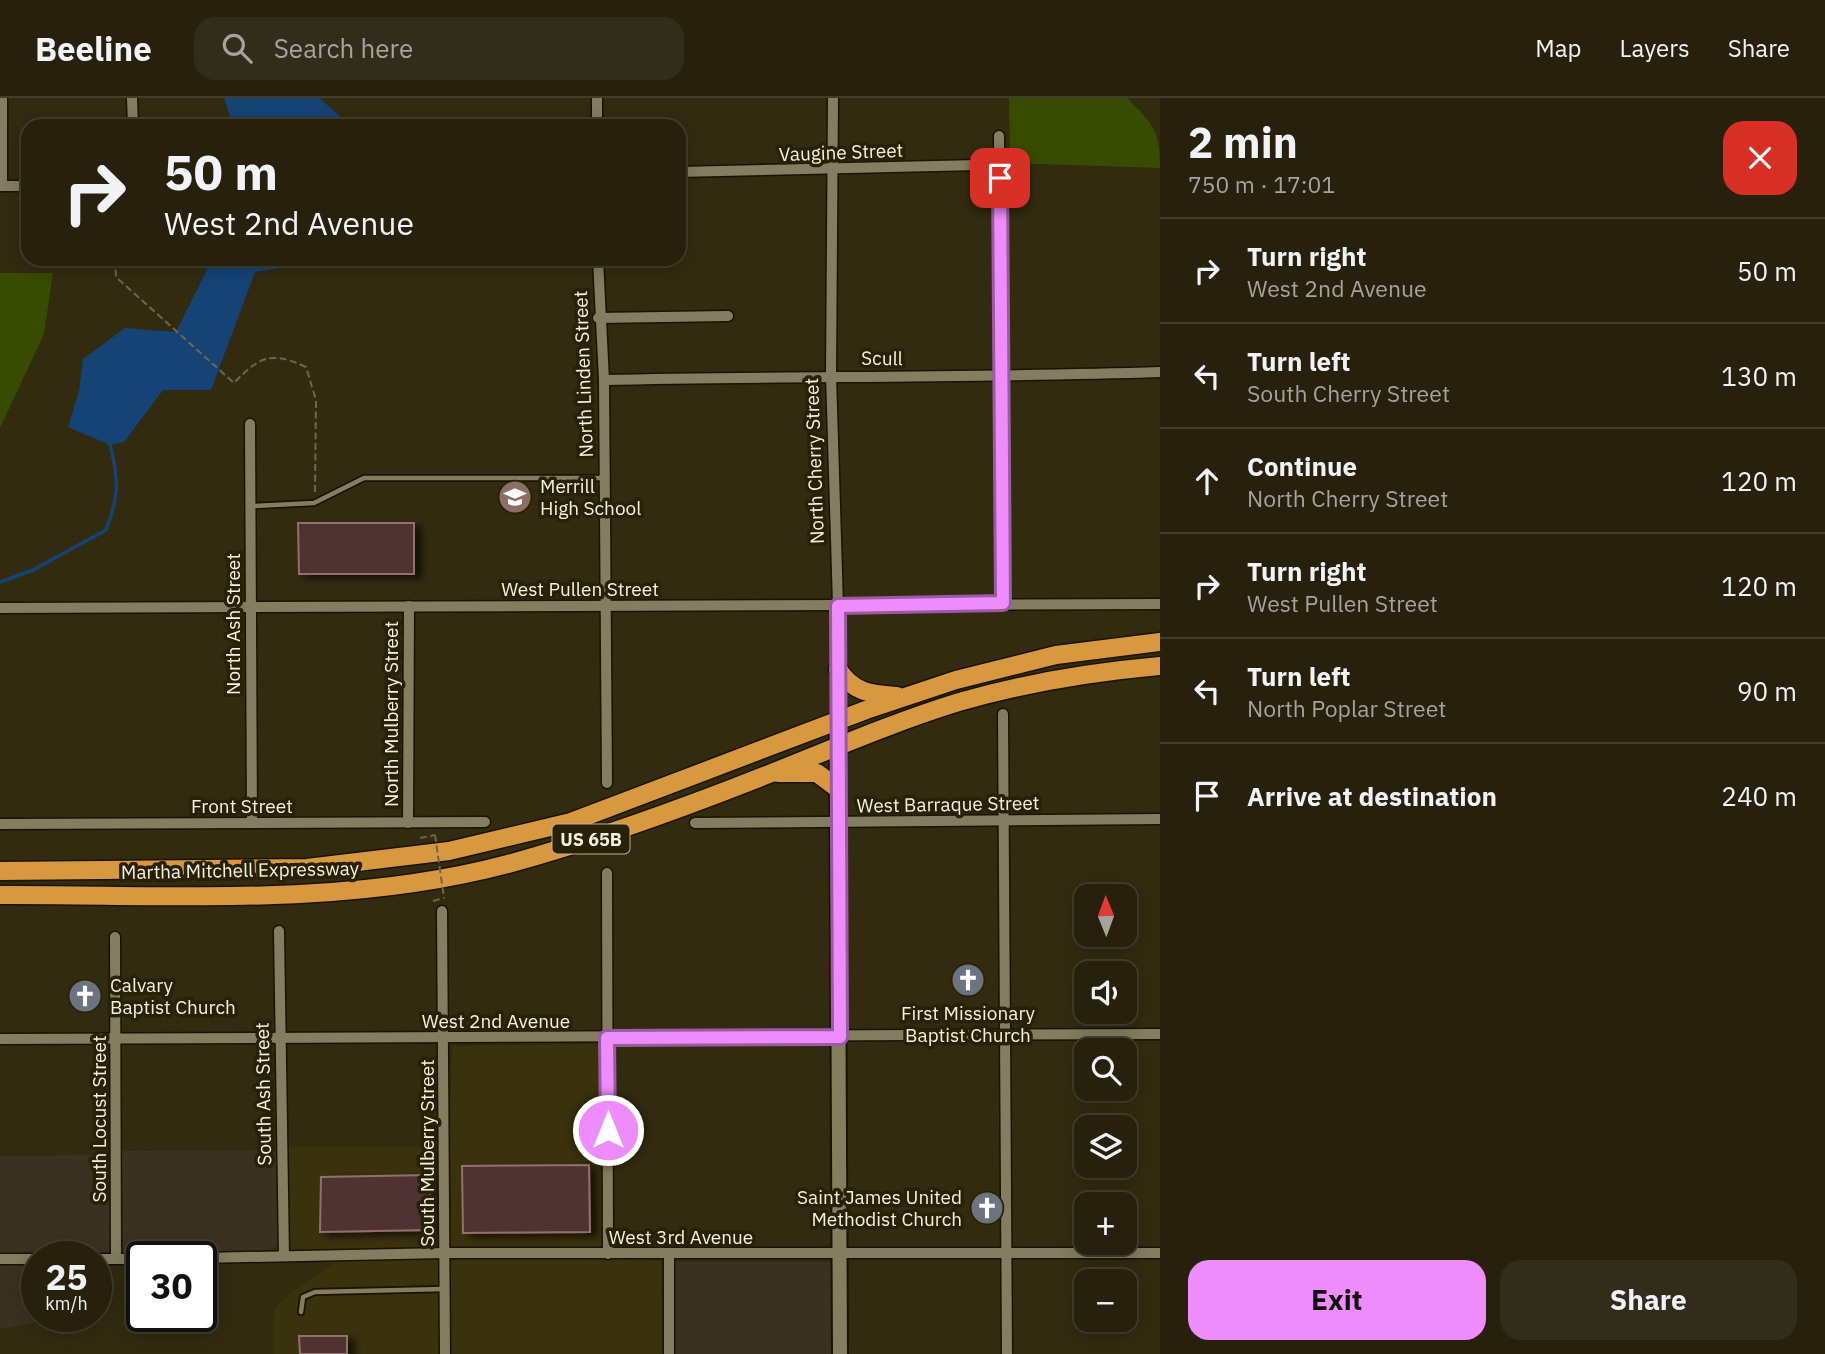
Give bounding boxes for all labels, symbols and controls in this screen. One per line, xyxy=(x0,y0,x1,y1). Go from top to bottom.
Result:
search box xyxy=(194,17,684,80)
text: Beeline xyxy=(35,27,152,70)
icon: search xyxy=(218,29,256,67)
text: Search here xyxy=(274,31,413,65)
text: Map xyxy=(1535,32,1582,64)
text: Layers xyxy=(1620,32,1690,64)
text: Share xyxy=(1728,32,1790,64)
text: 2 min xyxy=(1188,115,1298,170)
button: close xyxy=(1723,121,1797,195)
street label: Vaugine Street xyxy=(778,138,904,166)
text: 50 m xyxy=(164,140,278,203)
icon: right xyxy=(49,147,140,238)
pin xyxy=(970,148,1030,208)
icon: arrive xyxy=(981,159,1019,197)
text: 750 m · 17:01 xyxy=(1188,169,1335,199)
text: West 2nd Avenue xyxy=(164,202,414,244)
text: Turn right xyxy=(1247,239,1366,273)
icon: right xyxy=(1188,252,1226,290)
text: 50 m xyxy=(1737,254,1797,288)
text: West 2nd Avenue xyxy=(1247,273,1427,303)
street label: North Linden Street xyxy=(568,290,598,458)
text: Turn left xyxy=(1247,344,1350,378)
street label: Scull xyxy=(861,346,903,370)
icon: left xyxy=(1188,357,1226,395)
text: 130 m xyxy=(1721,359,1797,393)
street label: North Cherry Street xyxy=(799,377,829,545)
text: South Cherry Street xyxy=(1247,378,1450,408)
text: Continue xyxy=(1247,449,1357,483)
icon: ahead xyxy=(1188,462,1226,500)
text: 120 m xyxy=(1721,464,1797,498)
place label: Merrill High School xyxy=(540,474,641,520)
school or university icon: Merrill High School xyxy=(496,478,534,516)
text: North Cherry Street xyxy=(1247,483,1448,513)
street label: North Ash Street xyxy=(221,553,245,695)
text: Turn right xyxy=(1247,554,1366,588)
icon: right xyxy=(1188,567,1226,605)
text: 120 m xyxy=(1721,569,1797,603)
street label: West Pullen Street xyxy=(501,577,659,601)
text: West Pullen Street xyxy=(1247,588,1438,618)
street label: North Mulberry Street xyxy=(379,621,403,807)
text: Turn left xyxy=(1247,659,1350,693)
icon: left xyxy=(1188,672,1226,710)
text: 90 m xyxy=(1737,674,1797,708)
text: North Poplar Street xyxy=(1247,693,1446,723)
icon: arrive xyxy=(1188,777,1226,815)
text: Arrive at destination xyxy=(1247,779,1497,813)
text: 240 m xyxy=(1721,779,1797,813)
street label: West Barraque Street xyxy=(856,790,1040,818)
street label: Front Street xyxy=(191,794,293,818)
road number: US 65B xyxy=(552,824,630,854)
street label: Martha Mitchell Expressway xyxy=(121,856,360,884)
north arrow xyxy=(1074,884,1138,947)
map controls xyxy=(1074,884,1137,1332)
church icon: First Missionary Baptist Church xyxy=(949,961,987,999)
button: sound xyxy=(1074,961,1137,1024)
place label: Calvary Baptist Church xyxy=(110,973,236,1019)
church icon: Calvary Baptist Church xyxy=(66,977,104,1015)
place label: First Missionary Baptist Church xyxy=(901,1001,1036,1047)
street label: West 2nd Avenue xyxy=(422,1009,570,1033)
street label: South Ash Street xyxy=(250,1022,276,1166)
street label: South Locust Street xyxy=(87,1035,111,1203)
button: search xyxy=(1074,1038,1137,1101)
street label: South Mulberry Street xyxy=(415,1059,439,1247)
position arrow xyxy=(571,1093,645,1167)
button: layers xyxy=(1074,1115,1137,1178)
place label: Saint James United Methodist Church xyxy=(797,1185,962,1231)
church icon: Saint James United Methodist Church xyxy=(968,1189,1006,1227)
button: + xyxy=(1074,1192,1137,1255)
street label: West 3rd Avenue xyxy=(609,1225,753,1249)
speed limit sign: 30 xyxy=(126,1241,217,1332)
text: 25 xyxy=(45,1254,88,1300)
button: Exit xyxy=(1188,1260,1486,1340)
button: Share xyxy=(1500,1260,1797,1340)
button: − xyxy=(1074,1269,1137,1332)
text: km/h xyxy=(45,1292,88,1315)

